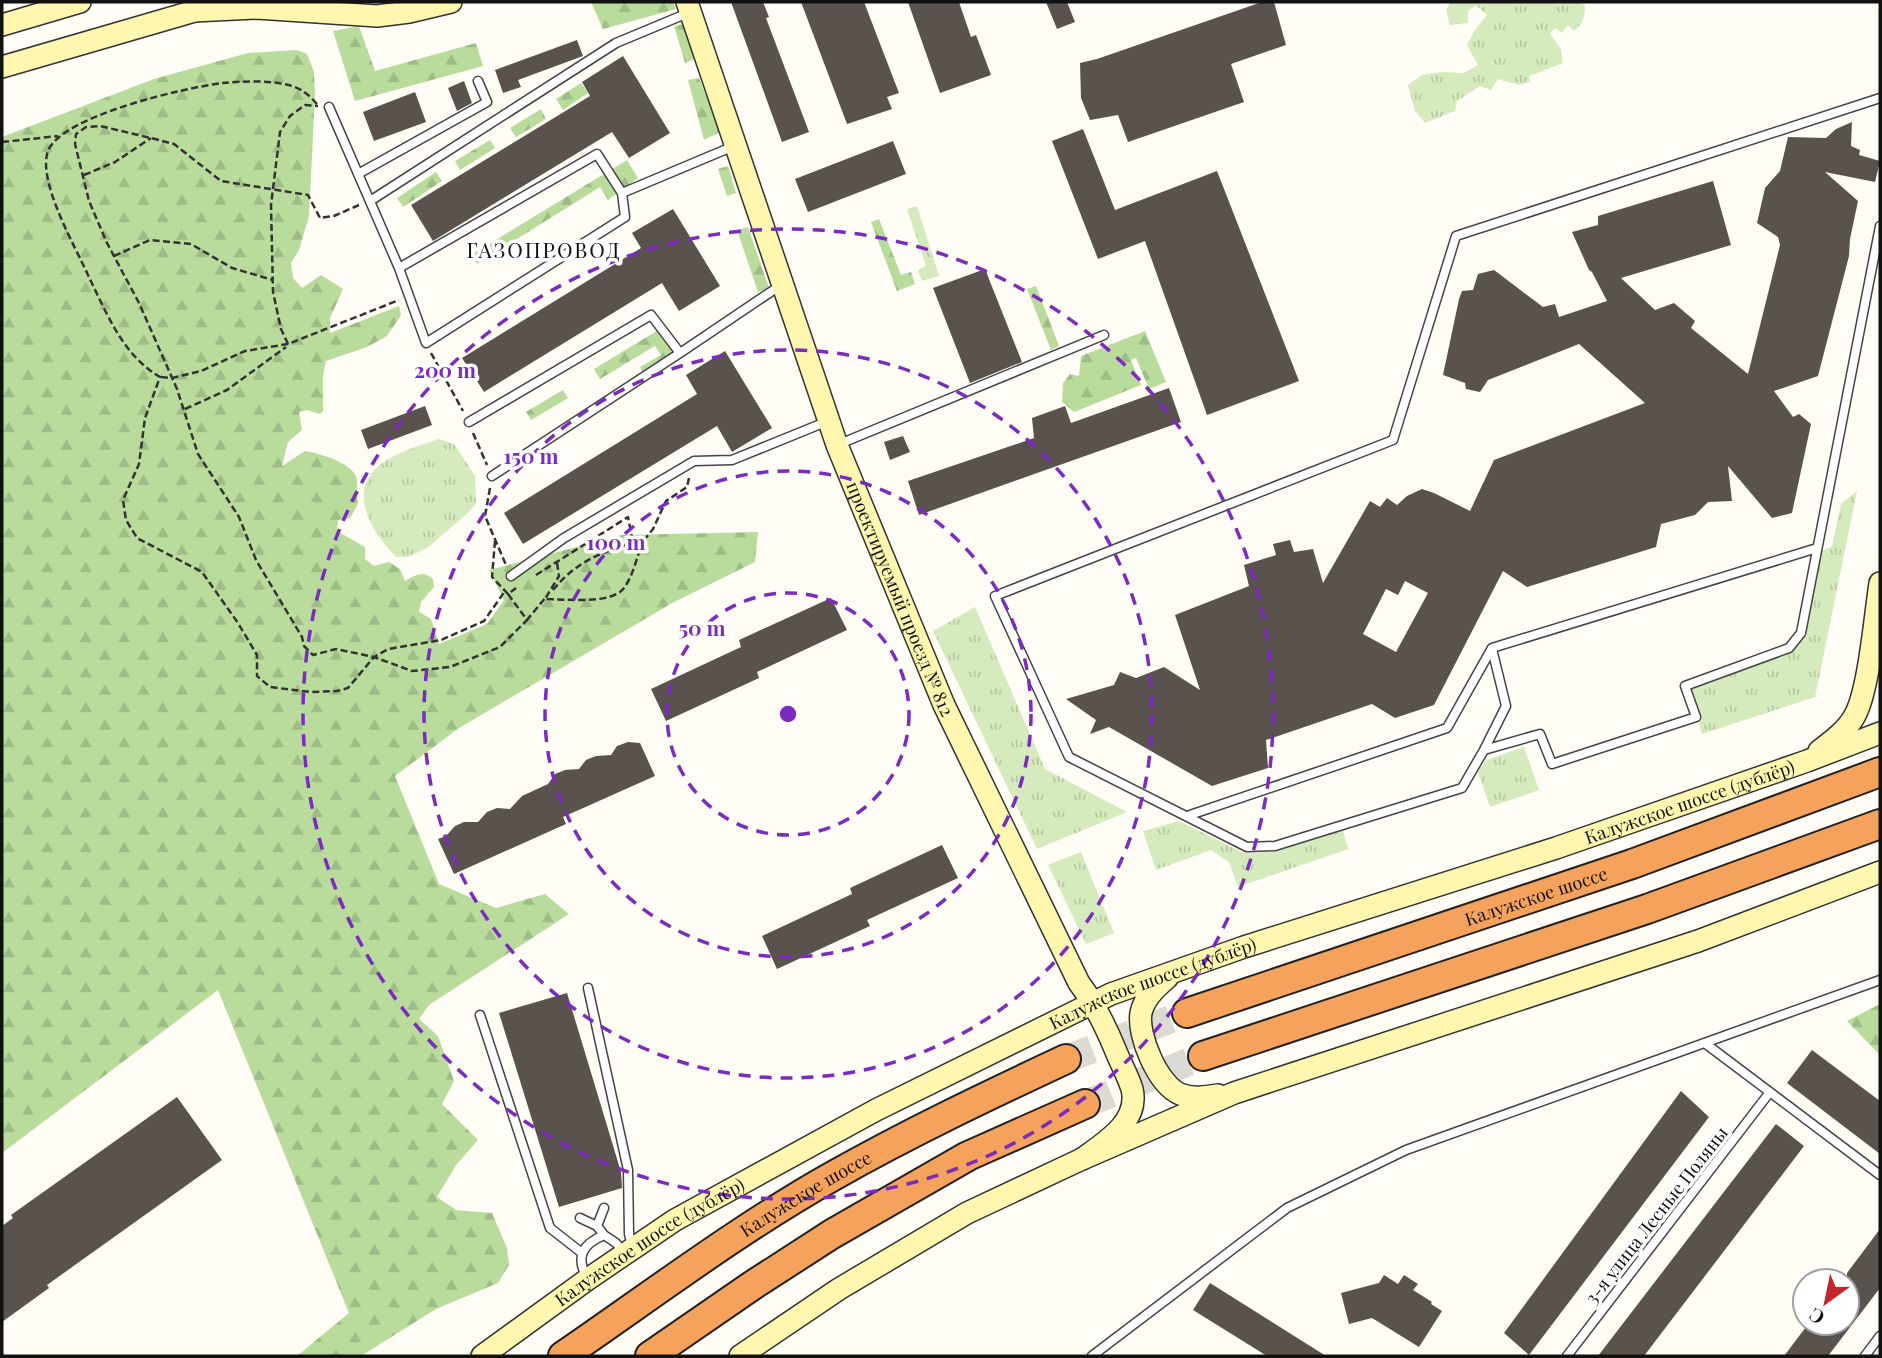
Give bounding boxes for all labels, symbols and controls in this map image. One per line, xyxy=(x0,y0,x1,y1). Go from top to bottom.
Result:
district label: ГАЗОПРОВОД xyxy=(467,235,621,263)
text: 200 m xyxy=(414,355,476,383)
text: 150 m xyxy=(504,441,558,469)
street label: проектируемый проезд № 812 xyxy=(841,478,960,720)
text: 100 m xyxy=(586,527,646,555)
text: 50 m xyxy=(678,613,726,641)
centre of rings xyxy=(776,702,800,726)
street label: Калужское шоссе (дублёр) xyxy=(1581,754,1798,849)
street label: Калужское шоссе xyxy=(1461,861,1611,931)
street label: Калужское шоссе (дублёр) xyxy=(1045,932,1259,1035)
street label: 3-я улица Лесные Поляны xyxy=(1579,1121,1733,1309)
street label: Калужское шоссе xyxy=(735,1145,876,1242)
street label: Калужское шоссе (дублёр) xyxy=(550,1172,749,1311)
north arrow xyxy=(1791,1267,1861,1337)
text: С xyxy=(1803,1303,1829,1332)

